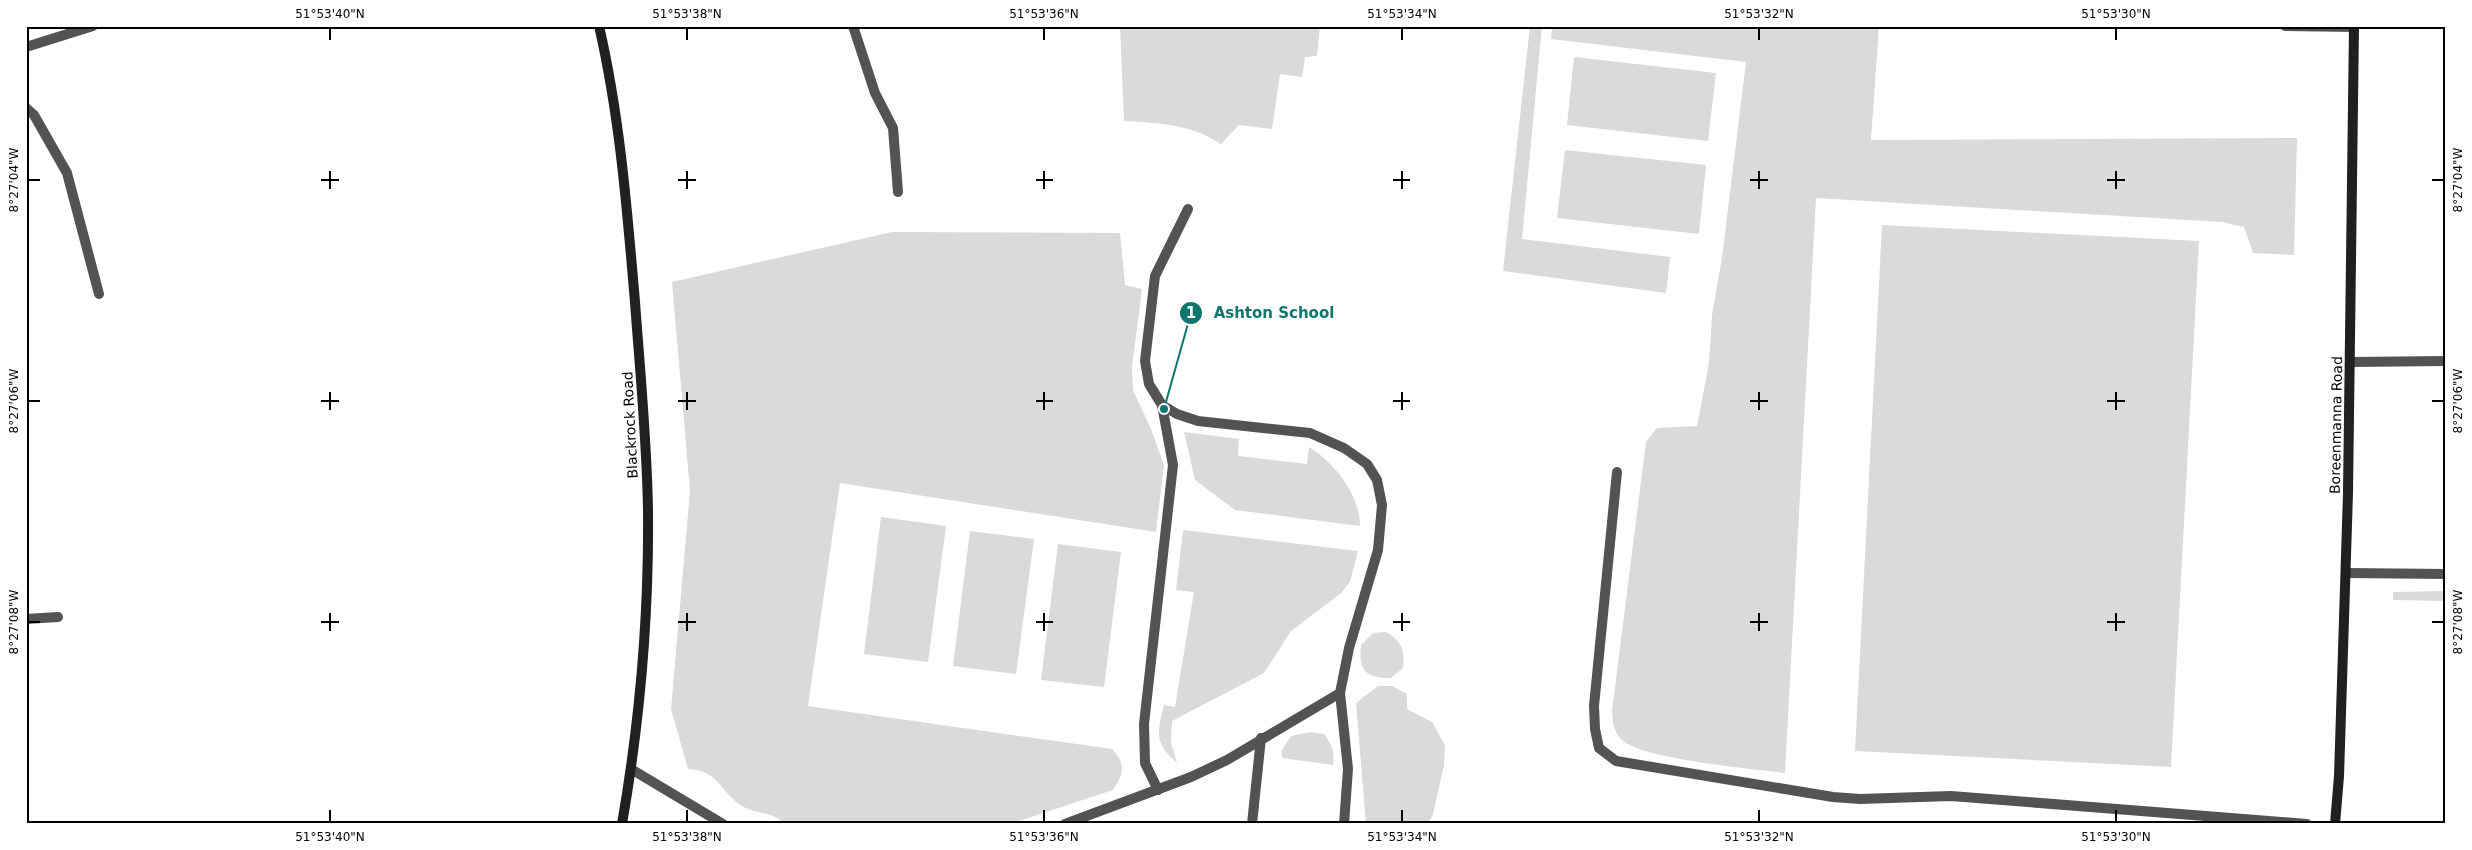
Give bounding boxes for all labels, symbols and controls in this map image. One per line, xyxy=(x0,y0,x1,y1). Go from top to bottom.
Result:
text: 51°53'40"N xyxy=(295,7,365,21)
text: 51°53'38"N xyxy=(652,7,722,21)
text: 51°53'36"N xyxy=(1009,7,1079,21)
text: 51°53'34"N xyxy=(1367,7,1437,21)
text: 51°53'32"N xyxy=(1724,7,1794,21)
text: 51°53'30"N xyxy=(2081,7,2151,21)
text: 8°27'04"W xyxy=(7,147,21,212)
text: 8°27'04"W xyxy=(2451,147,2465,212)
callout: Ashton School xyxy=(1178,298,1344,328)
text: 1 xyxy=(1186,304,1196,322)
text: Ashton School xyxy=(1214,304,1334,322)
street label: Boreenmanna Road xyxy=(2327,356,2345,494)
text: 8°27'06"W xyxy=(7,368,21,433)
text: 8°27'06"W xyxy=(2451,368,2465,433)
street label: Blackrock Road xyxy=(619,371,641,479)
text: 8°27'08"W xyxy=(7,589,21,654)
text: 8°27'08"W xyxy=(2451,589,2465,654)
text: 51°53'40"N xyxy=(295,830,365,844)
text: 51°53'38"N xyxy=(652,830,722,844)
text: 51°53'36"N xyxy=(1009,830,1079,844)
text: 51°53'34"N xyxy=(1367,830,1437,844)
text: 51°53'32"N xyxy=(1724,830,1794,844)
text: 51°53'30"N xyxy=(2081,830,2151,844)

